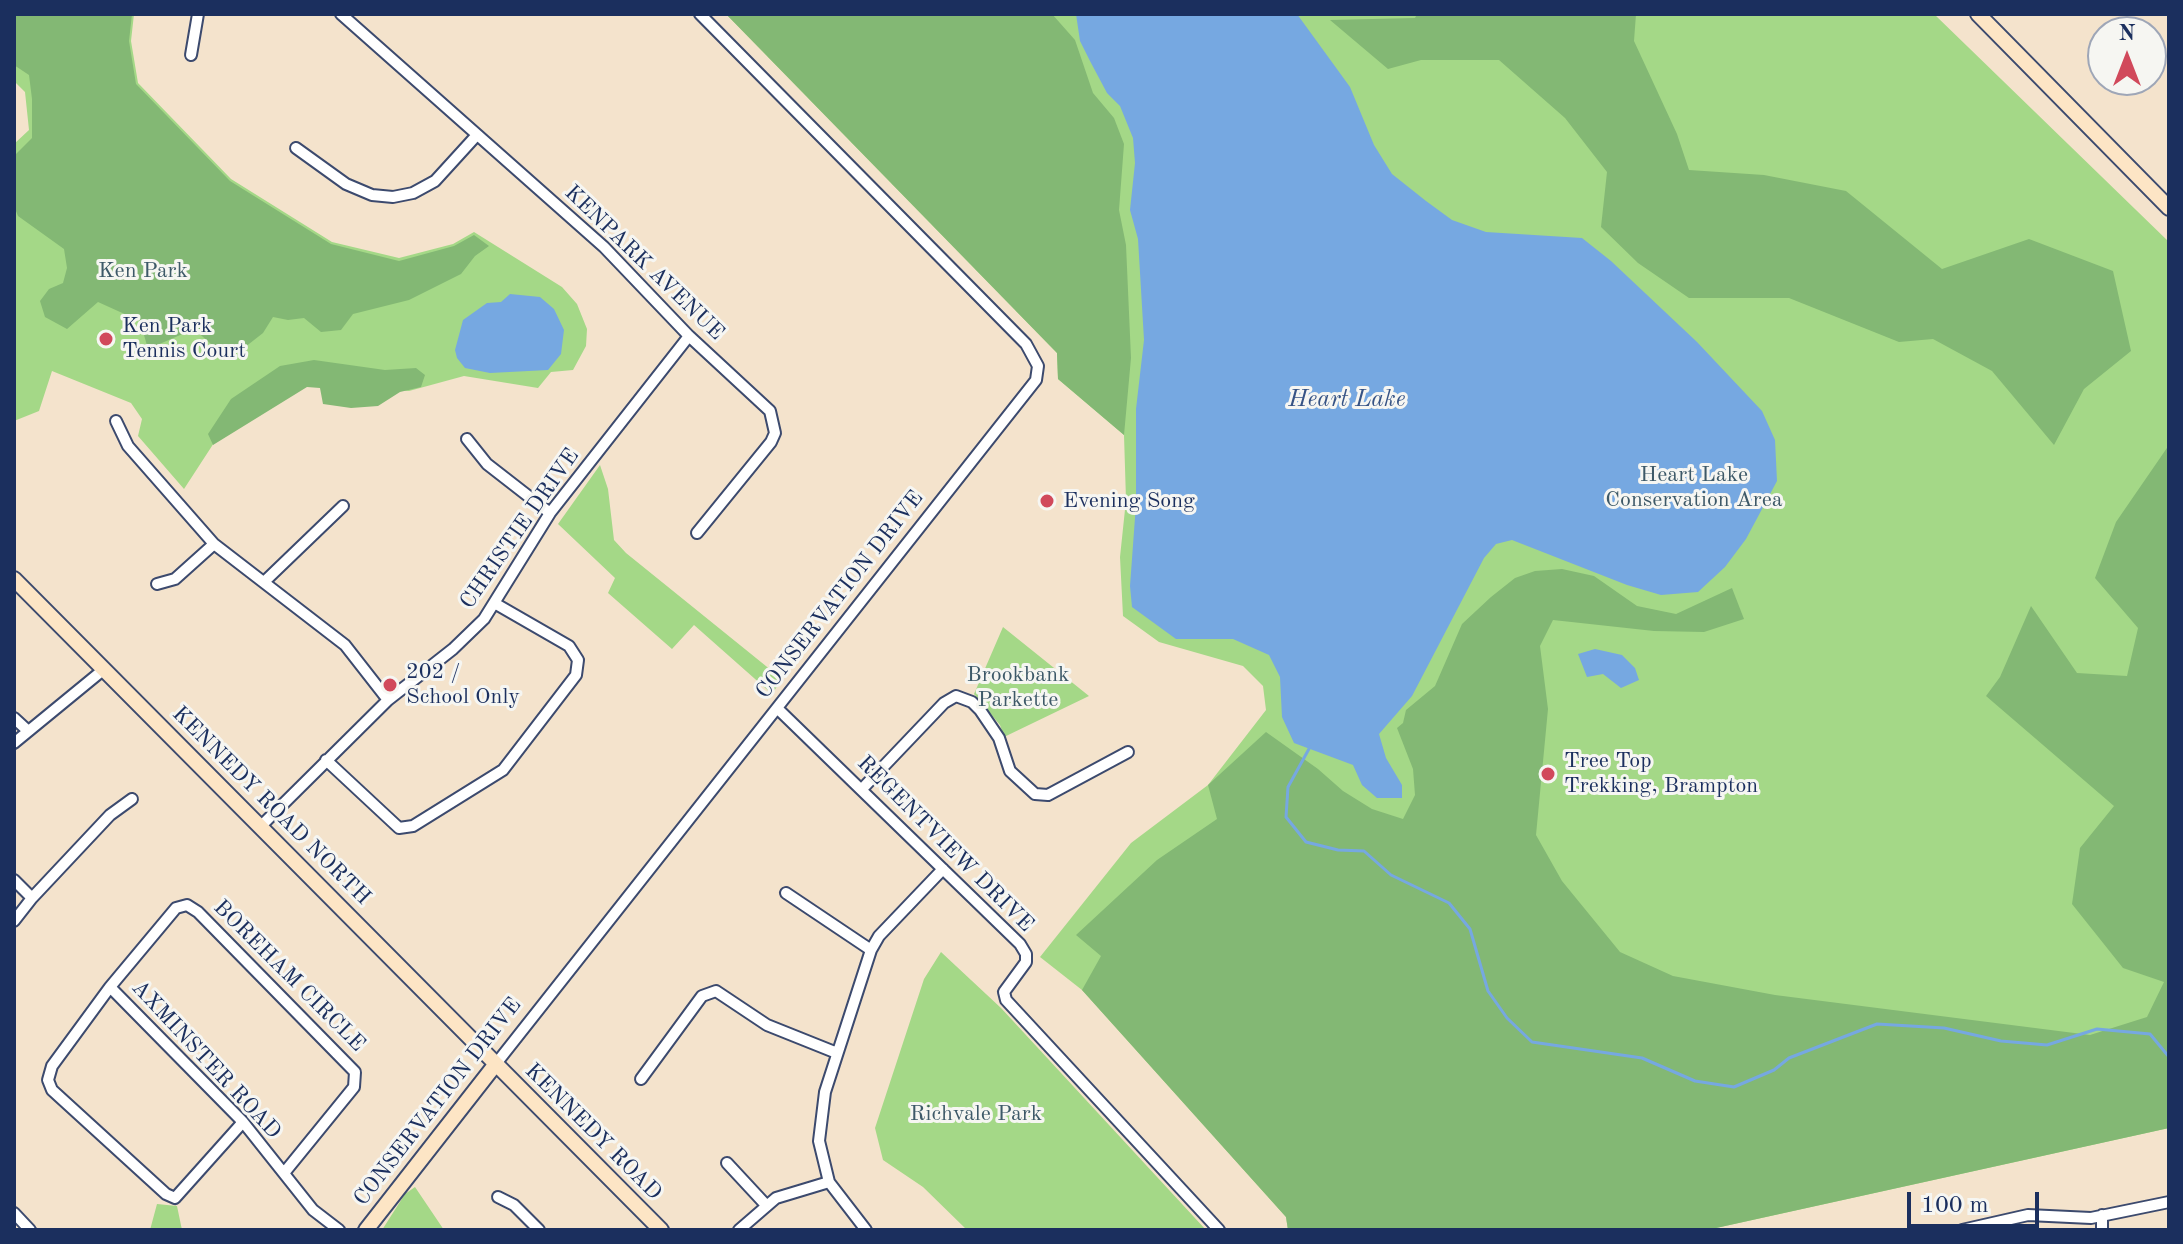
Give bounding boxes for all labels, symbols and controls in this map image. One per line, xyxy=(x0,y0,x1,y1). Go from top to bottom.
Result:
north arrow xyxy=(2087,16,2167,96)
text: N xyxy=(2119,23,2135,45)
street label: KENPARK AVENUE xyxy=(559,180,729,346)
park label: Ken Park xyxy=(98,258,188,284)
place label: Ken Park Tennis Court xyxy=(122,313,246,364)
marker: Ken Park Tennis Court xyxy=(97,330,115,348)
water label: Heart Lake xyxy=(1288,386,1406,414)
street label: CHRISTIE DRIVE xyxy=(455,444,585,614)
park label: Heart Lake Conservation Area xyxy=(1605,462,1783,514)
street label: CONSERVATION DRIVE xyxy=(750,486,930,704)
place label: Evening Song xyxy=(1063,488,1195,514)
marker: Evening Song xyxy=(1038,492,1056,510)
place label: 202 / School Only xyxy=(406,659,520,710)
park label: Brookbank Parkette xyxy=(967,662,1069,714)
marker: 202 / School Only xyxy=(381,676,399,694)
street label: KENNEDY ROAD NORTH xyxy=(166,701,376,911)
place label: Tree Top Trekking, Brampton xyxy=(1564,748,1758,800)
street label: REGENTVIEW DRIVE xyxy=(851,750,1039,938)
marker: Tree Top Trekking, Brampton xyxy=(1539,765,1557,783)
street label: BOREHAM CIRCLE xyxy=(208,895,370,1057)
street label: AXMINSTER ROAD xyxy=(126,975,286,1145)
street label: CONSERVATION DRIVE xyxy=(348,993,528,1211)
street label: KENNEDY ROAD xyxy=(519,1058,667,1206)
park label: Richvale Park xyxy=(910,1101,1042,1127)
scale bar xyxy=(1911,1176,2043,1226)
text: 100 m xyxy=(1921,1194,1989,1218)

